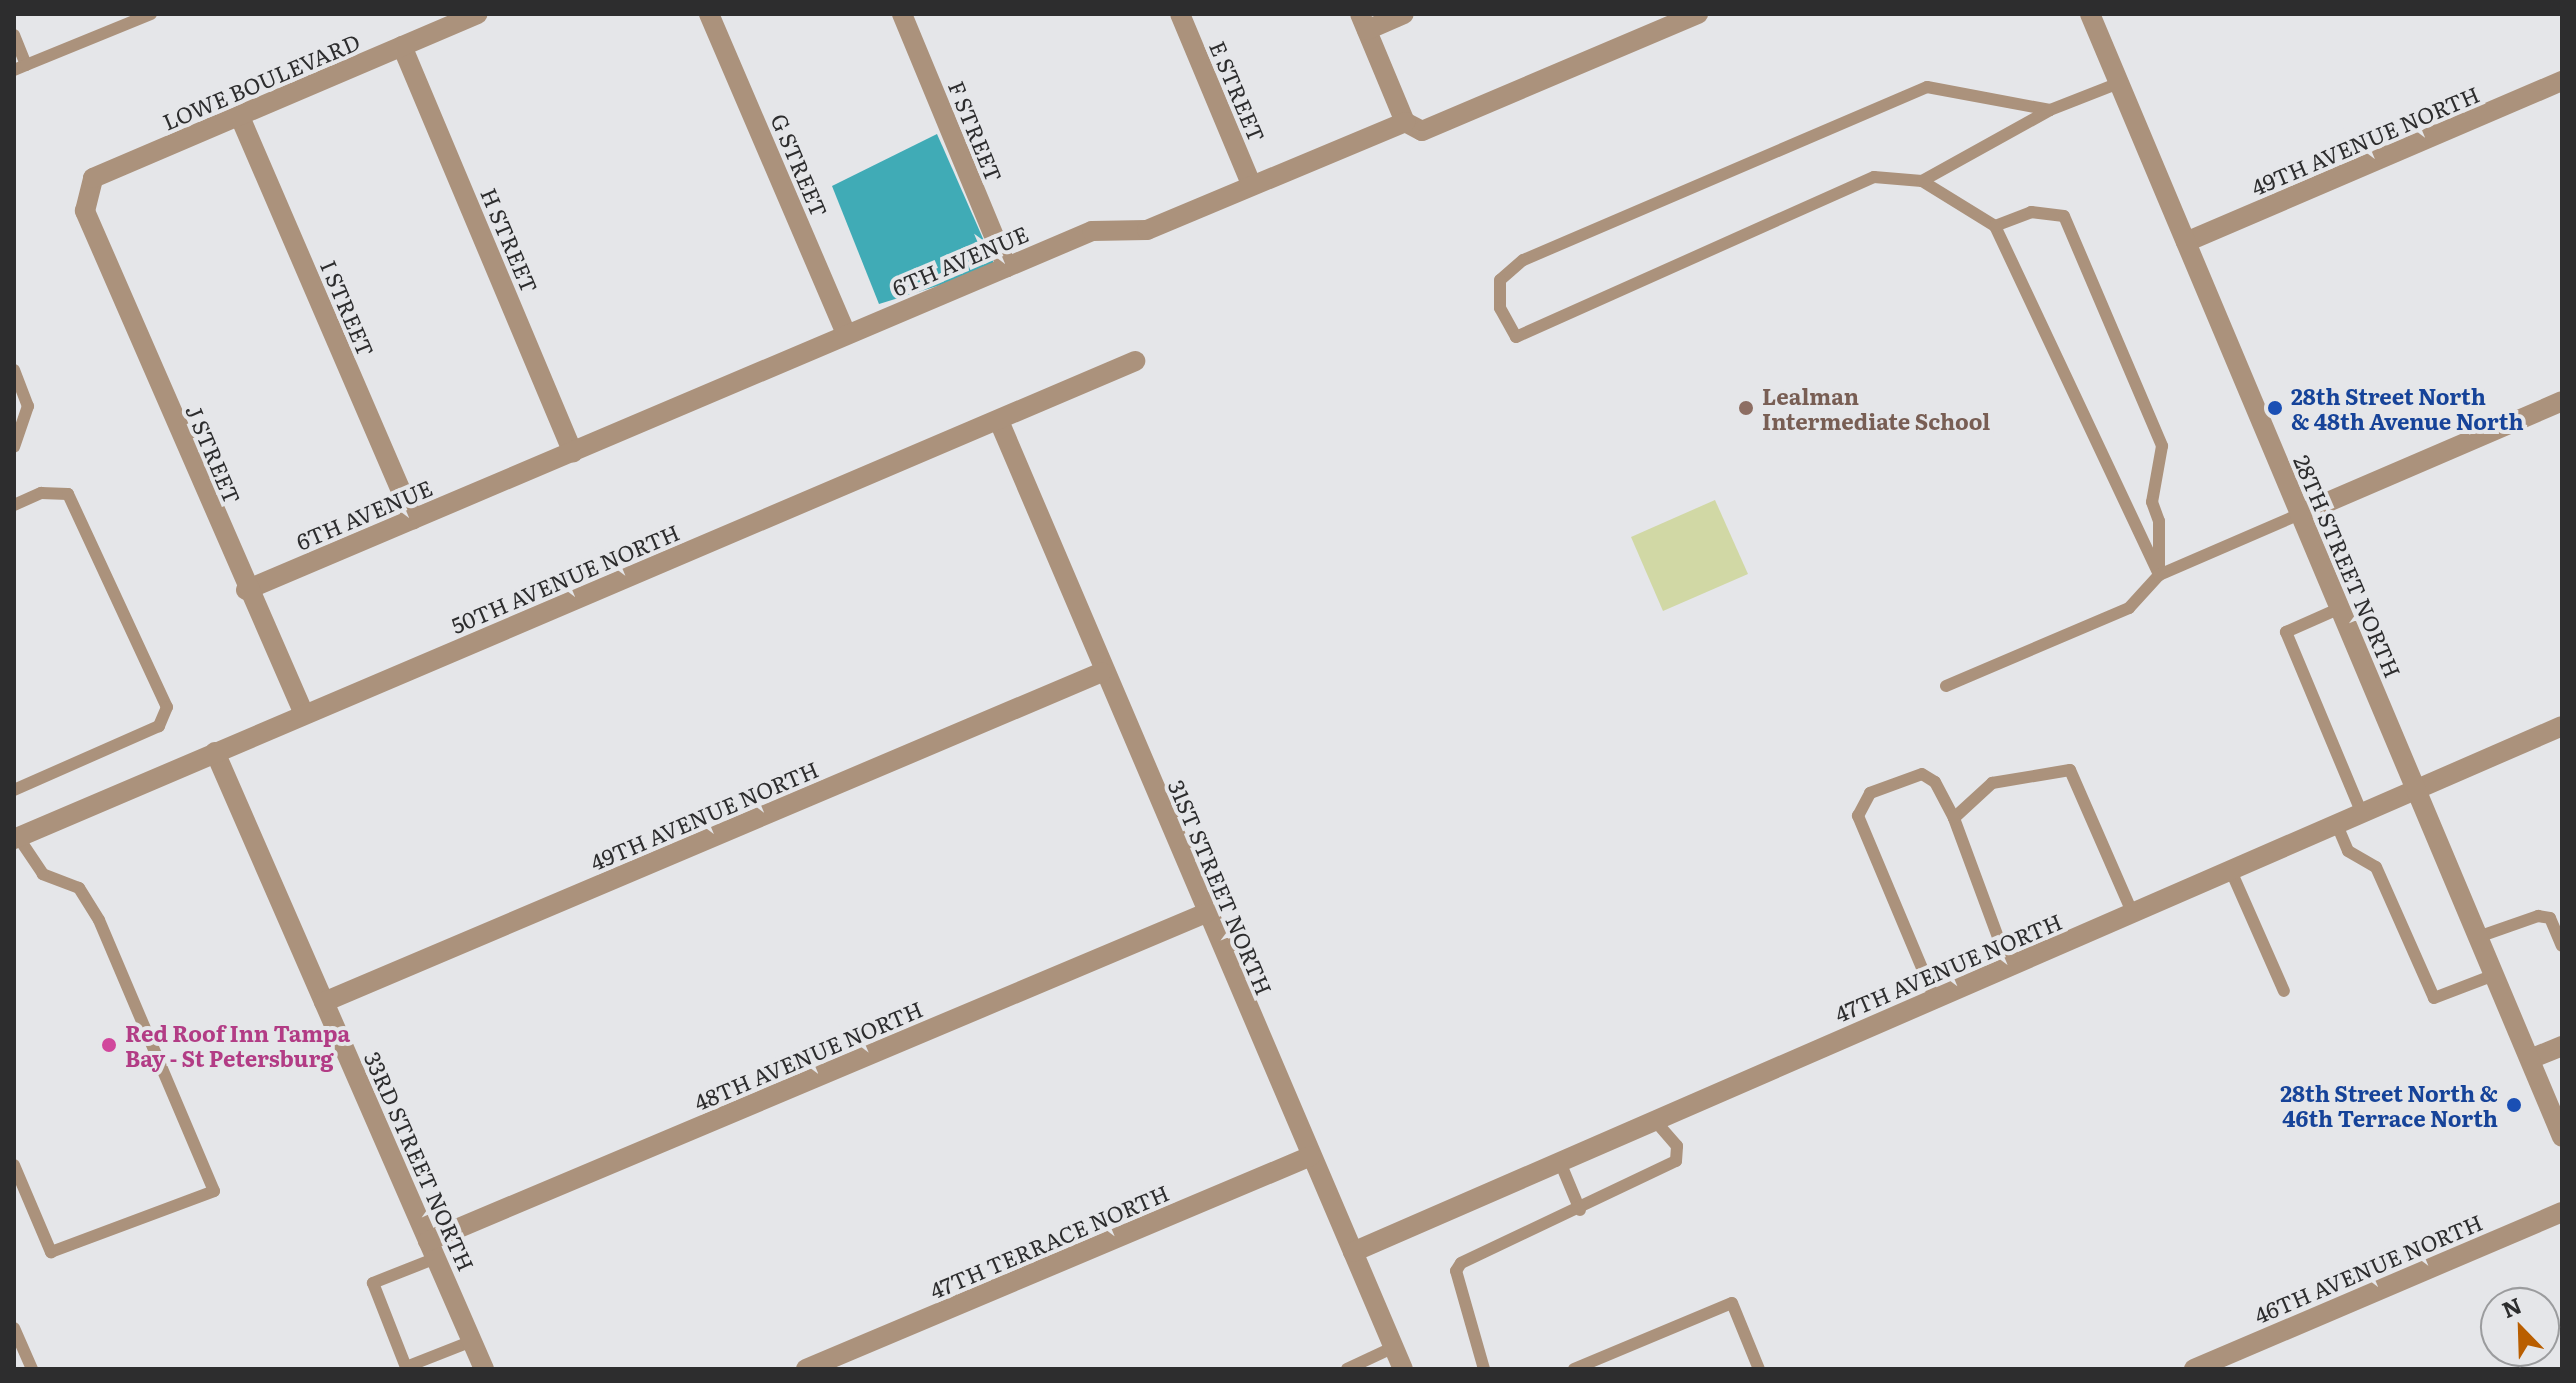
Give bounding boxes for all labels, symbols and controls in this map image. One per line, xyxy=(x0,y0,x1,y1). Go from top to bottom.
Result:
street label: LOWE BOULEVARD xyxy=(158,27,364,135)
street label: E STREET xyxy=(1205,37,1271,145)
street label: F STREET xyxy=(944,77,1008,185)
street label: 49TH AVENUE NORTH xyxy=(2247,80,2483,200)
street label: G STREET xyxy=(766,109,834,221)
street label: H STREET xyxy=(476,184,544,296)
street label: 6TH AVENUE xyxy=(888,219,1032,301)
street label: I STREET xyxy=(316,256,380,360)
place label: Lealman Intermediate School xyxy=(1762,382,1990,434)
place label: 28th Street North & 48th Avenue North xyxy=(2291,382,2524,434)
marker: Lealman Intermediate School xyxy=(1737,399,1755,417)
marker: 28th Street North & 48th Avenue North xyxy=(2266,399,2284,417)
street label: J STREET xyxy=(181,400,247,508)
street label: 28TH STREET NORTH xyxy=(2289,451,2407,681)
street label: 6TH AVENUE xyxy=(292,473,436,555)
street label: 50TH AVENUE NORTH xyxy=(447,518,683,638)
street label: 49TH AVENUE NORTH xyxy=(586,755,822,875)
street label: 31ST STREET NORTH xyxy=(1164,776,1278,998)
street label: 47TH AVENUE NORTH xyxy=(1831,907,2065,1027)
street label: 48TH AVENUE NORTH xyxy=(690,995,926,1115)
place label: Red Roof Inn Tampa Bay - St Petersburg xyxy=(125,1019,350,1070)
marker: Red Roof Inn Tampa Bay - St Petersburg xyxy=(100,1036,118,1054)
street label: 33RD STREET NORTH xyxy=(360,1047,480,1275)
place label: 28th Street North & 46th Terrace North xyxy=(2280,1079,2498,1130)
marker: 28th Street North & 46th Terrace North xyxy=(2505,1096,2523,1114)
street label: 47TH TERRACE NORTH xyxy=(926,1179,1172,1303)
street label: 46TH AVENUE NORTH xyxy=(2250,1208,2486,1328)
north arrow xyxy=(2480,1287,2560,1367)
text: N xyxy=(2496,1287,2526,1325)

